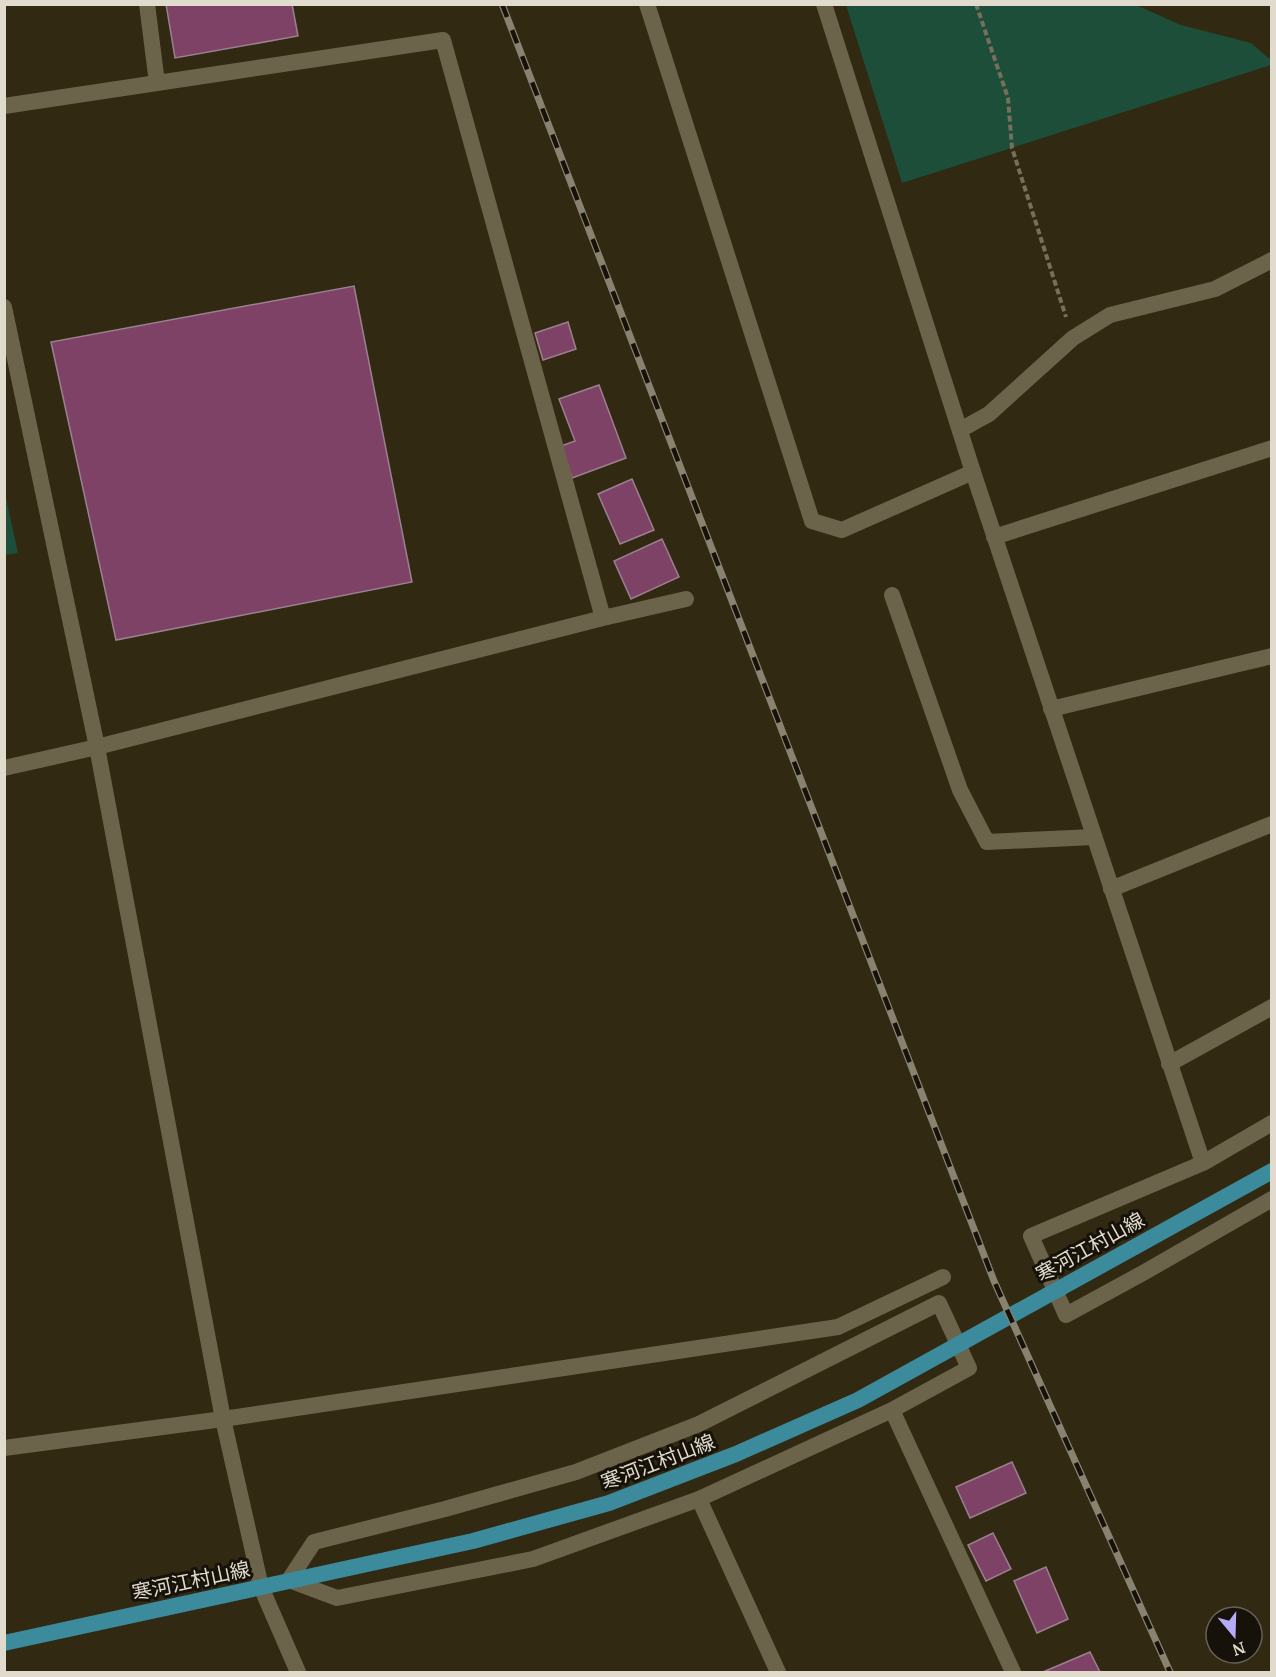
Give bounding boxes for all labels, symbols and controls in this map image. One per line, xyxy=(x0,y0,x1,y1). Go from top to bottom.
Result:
street label: 寒河江村山線 xyxy=(1031,1206,1149,1287)
street label: 寒河江村山線 xyxy=(597,1427,719,1496)
street label: 寒河江村山線 xyxy=(129,1555,252,1606)
north arrow xyxy=(1204,1605,1264,1665)
text: N xyxy=(1230,1637,1248,1662)

